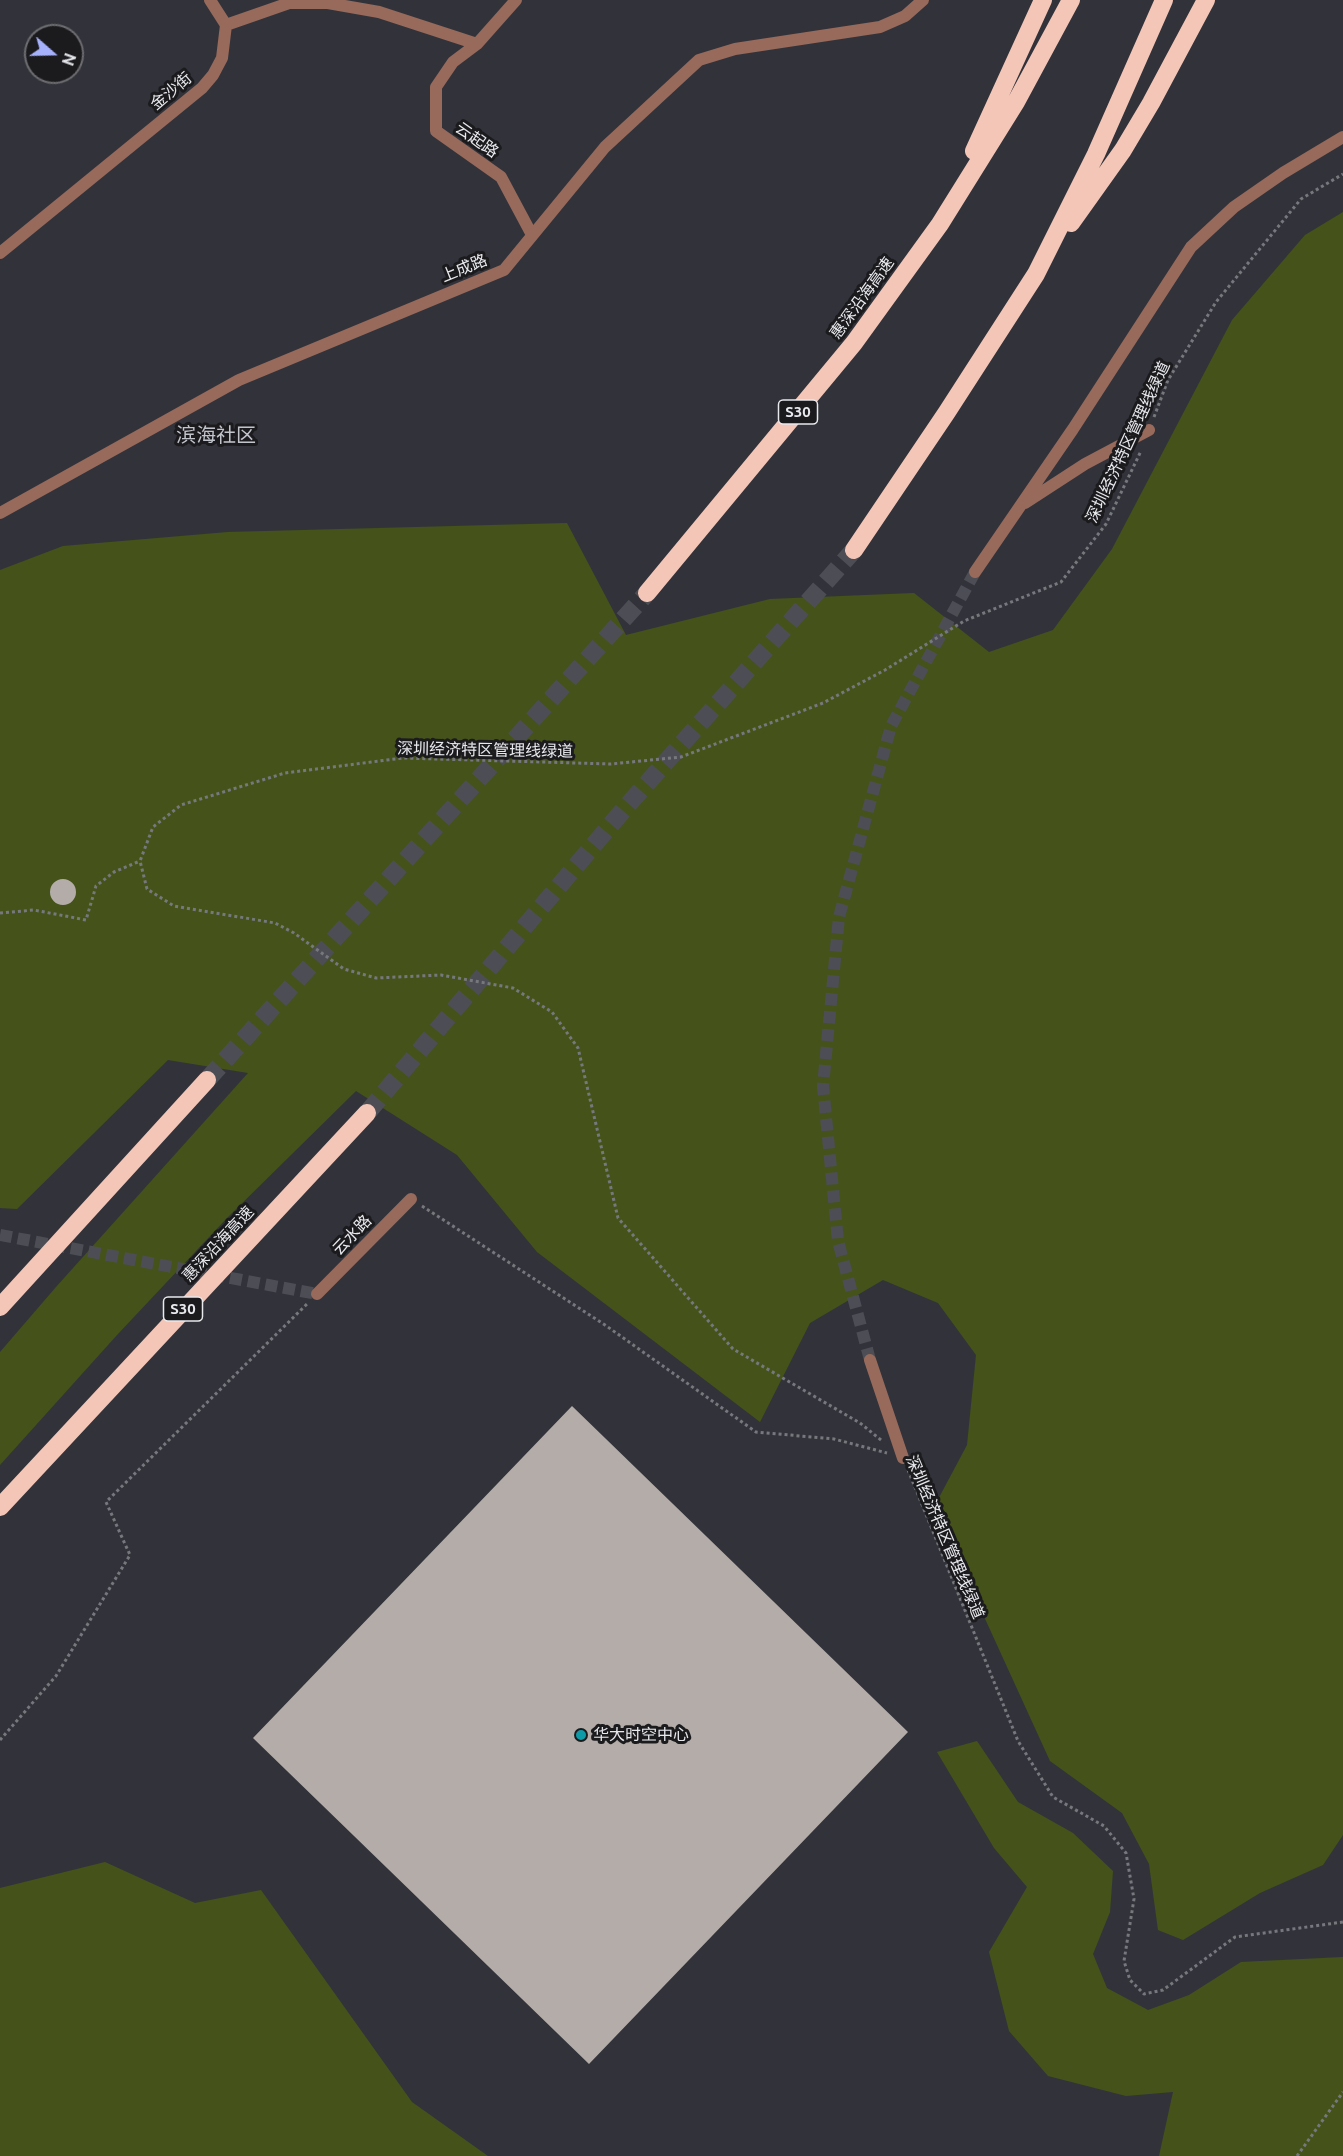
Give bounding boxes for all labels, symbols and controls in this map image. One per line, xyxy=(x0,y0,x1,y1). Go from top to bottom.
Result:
north arrow xyxy=(24,24,84,84)
text: N xyxy=(59,51,80,68)
street label: 金沙街 xyxy=(146,68,196,114)
street label: 云起路 xyxy=(452,118,502,162)
street label: 上成路 xyxy=(438,250,490,286)
street label: 惠深沿海高速 xyxy=(826,254,898,342)
street label: 深圳经济特区管理线绿道 xyxy=(1082,358,1174,526)
road number: S30 xyxy=(778,400,818,424)
district label: 滨海社区 xyxy=(176,423,256,447)
street label: 深圳经济特区管理线绿道 xyxy=(397,739,573,761)
street label: 惠深沿海高速 xyxy=(178,1202,258,1286)
street label: 云水路 xyxy=(328,1211,376,1259)
road number: S30 xyxy=(164,1297,202,1321)
street label: 深圳经济特区管理线绿道 xyxy=(902,1452,988,1622)
place label: 华大时空中心 xyxy=(593,1725,689,1745)
marker: 华大时空中心 xyxy=(574,1728,588,1742)

